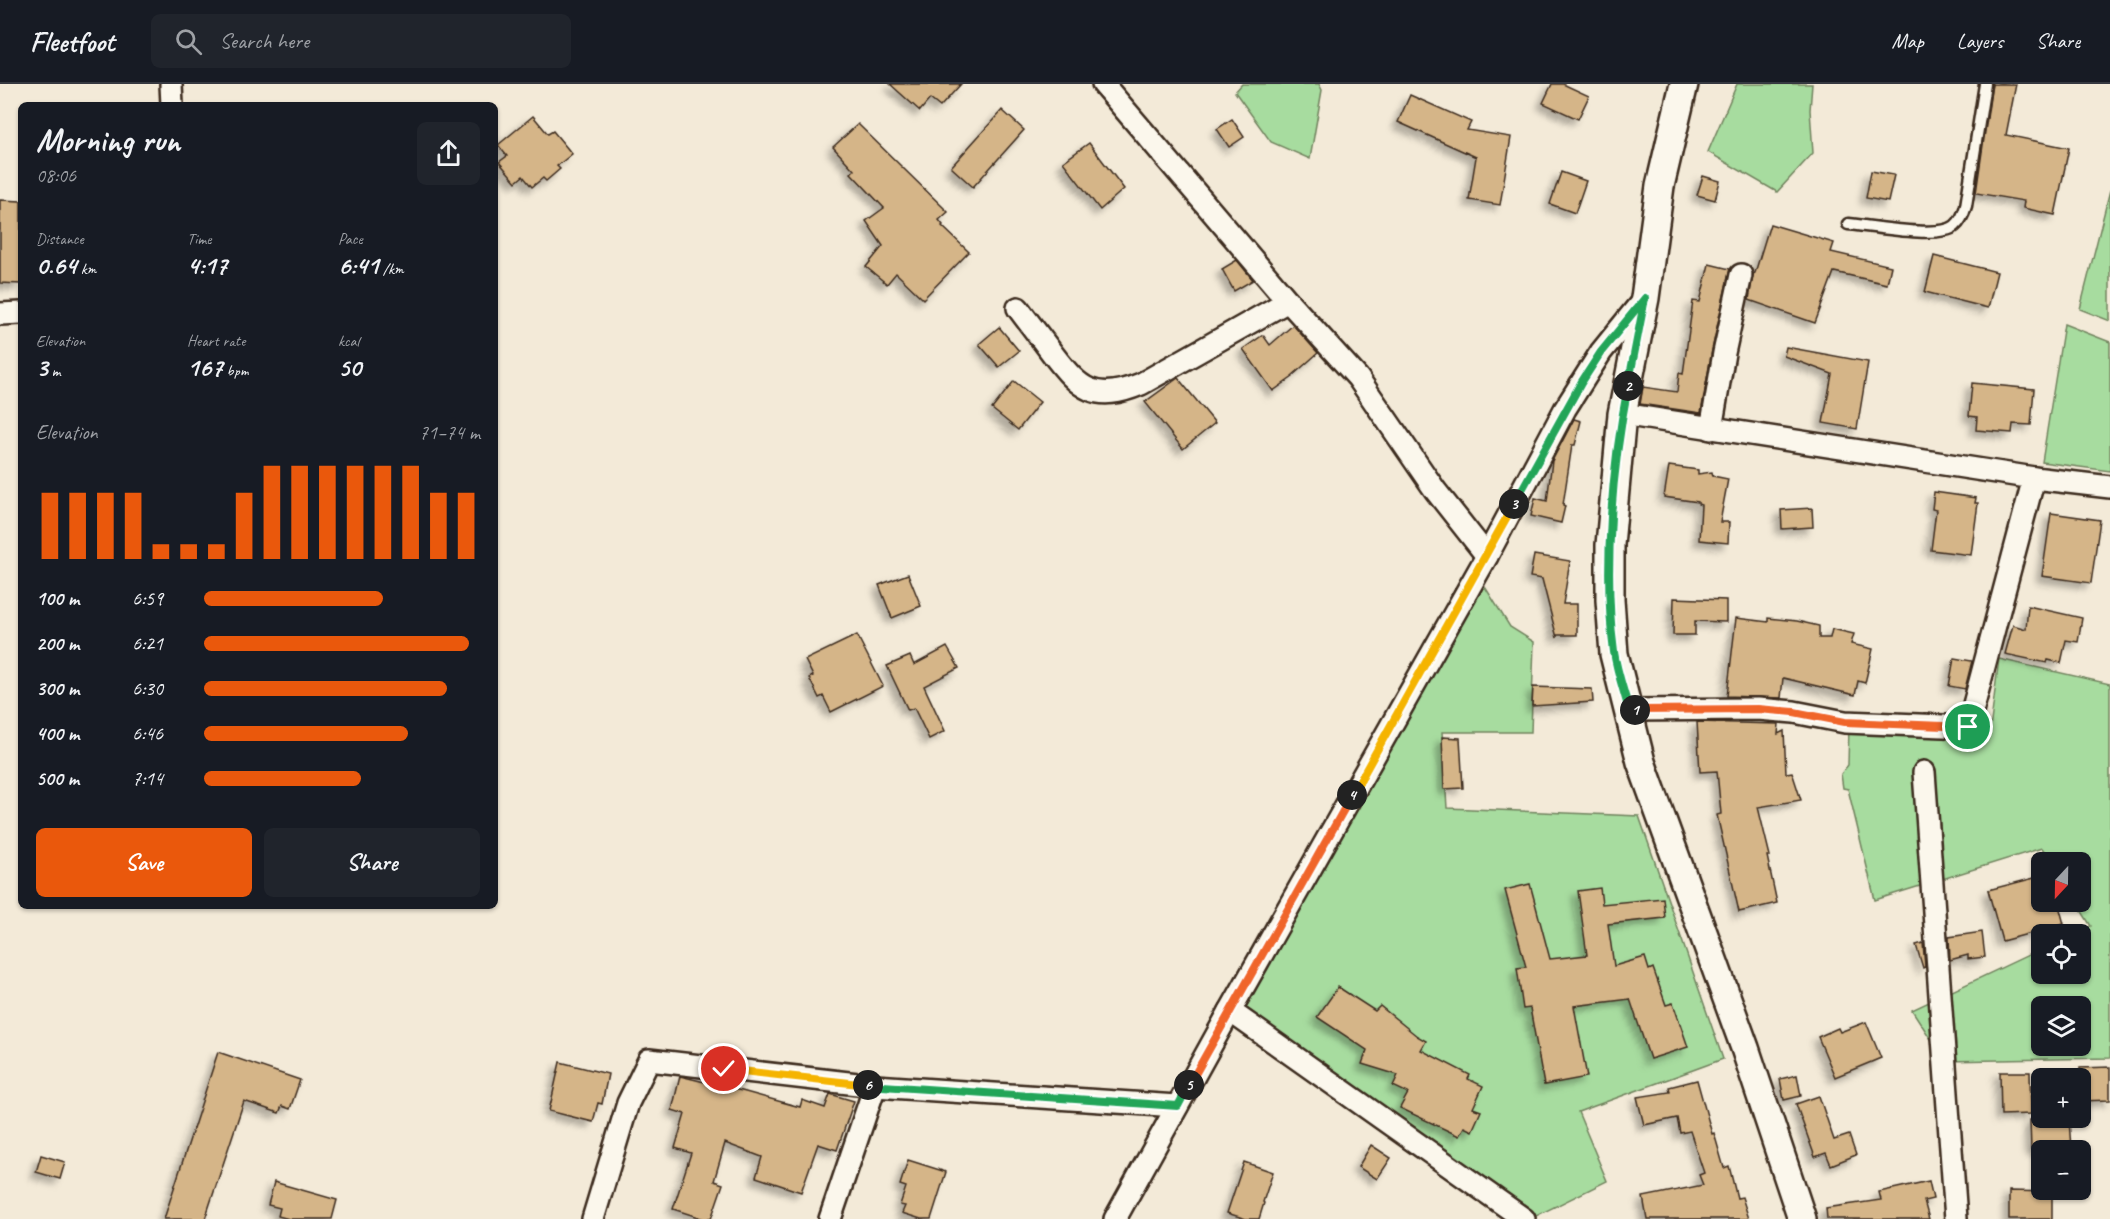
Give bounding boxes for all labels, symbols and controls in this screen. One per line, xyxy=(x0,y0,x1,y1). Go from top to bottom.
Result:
search box xyxy=(151,14,571,68)
text: Fleetfoot xyxy=(30,24,115,59)
icon: search xyxy=(172,25,205,58)
text: Search here xyxy=(220,27,309,55)
text: Map xyxy=(1891,28,1924,54)
text: Layers xyxy=(1957,28,2003,54)
text: Share xyxy=(2036,28,2080,54)
text: Morning run xyxy=(36,119,180,161)
button: share xyxy=(417,122,480,185)
text: 08:06 xyxy=(36,163,76,188)
text: Distance xyxy=(36,229,84,249)
text: Time xyxy=(187,229,211,249)
text: Pace xyxy=(338,229,363,249)
text: 0.64 xyxy=(36,249,77,282)
text: 4:17 xyxy=(187,249,227,282)
text: 6:41 xyxy=(338,249,379,282)
text: km xyxy=(77,259,96,279)
text: /km xyxy=(379,259,404,279)
text: Elevation xyxy=(36,331,85,351)
text: Heart rate xyxy=(187,331,245,351)
text: kcal xyxy=(338,331,359,351)
text: 3 xyxy=(36,351,48,384)
text: 167 xyxy=(187,351,223,384)
text: 50 xyxy=(338,351,361,384)
text: m xyxy=(48,361,61,381)
text: bpm xyxy=(223,361,248,381)
pin: 2 xyxy=(1613,371,1643,401)
text: 2 xyxy=(1624,376,1632,396)
text: Elevation xyxy=(36,420,98,445)
text: 71–74 m xyxy=(419,420,480,445)
pin: 3 xyxy=(1499,489,1529,519)
text: 3 xyxy=(1510,494,1518,514)
text: 100 m xyxy=(36,586,79,611)
text: 6:59 xyxy=(132,586,163,611)
text: 200 m xyxy=(36,631,79,656)
text: 6:21 xyxy=(132,631,163,656)
text: 300 m xyxy=(36,676,79,701)
text: 6:30 xyxy=(132,676,163,701)
pin: 1 xyxy=(1620,695,1650,725)
text: 1 xyxy=(1631,700,1639,720)
pin xyxy=(1942,701,1993,752)
icon: arrive xyxy=(1951,710,1984,743)
text: 400 m xyxy=(36,721,79,746)
text: 6:46 xyxy=(132,721,163,746)
text: 500 m xyxy=(36,766,79,791)
text: 7:14 xyxy=(132,766,163,791)
pin: 4 xyxy=(1337,780,1367,810)
text: 4 xyxy=(1348,785,1356,805)
button: Save xyxy=(36,828,252,897)
button: Share xyxy=(264,828,480,897)
north arrow xyxy=(2031,852,2091,912)
map controls xyxy=(2031,852,2091,1200)
button: locate xyxy=(2031,924,2091,984)
button: layers xyxy=(2031,996,2091,1056)
pin xyxy=(698,1043,749,1094)
icon: check xyxy=(707,1052,740,1085)
button: + xyxy=(2031,1068,2091,1128)
pin: 6 xyxy=(853,1070,883,1100)
pin: 5 xyxy=(1174,1070,1204,1100)
text: 6 xyxy=(864,1075,872,1095)
text: 5 xyxy=(1186,1075,1192,1095)
button: − xyxy=(2031,1140,2091,1200)

